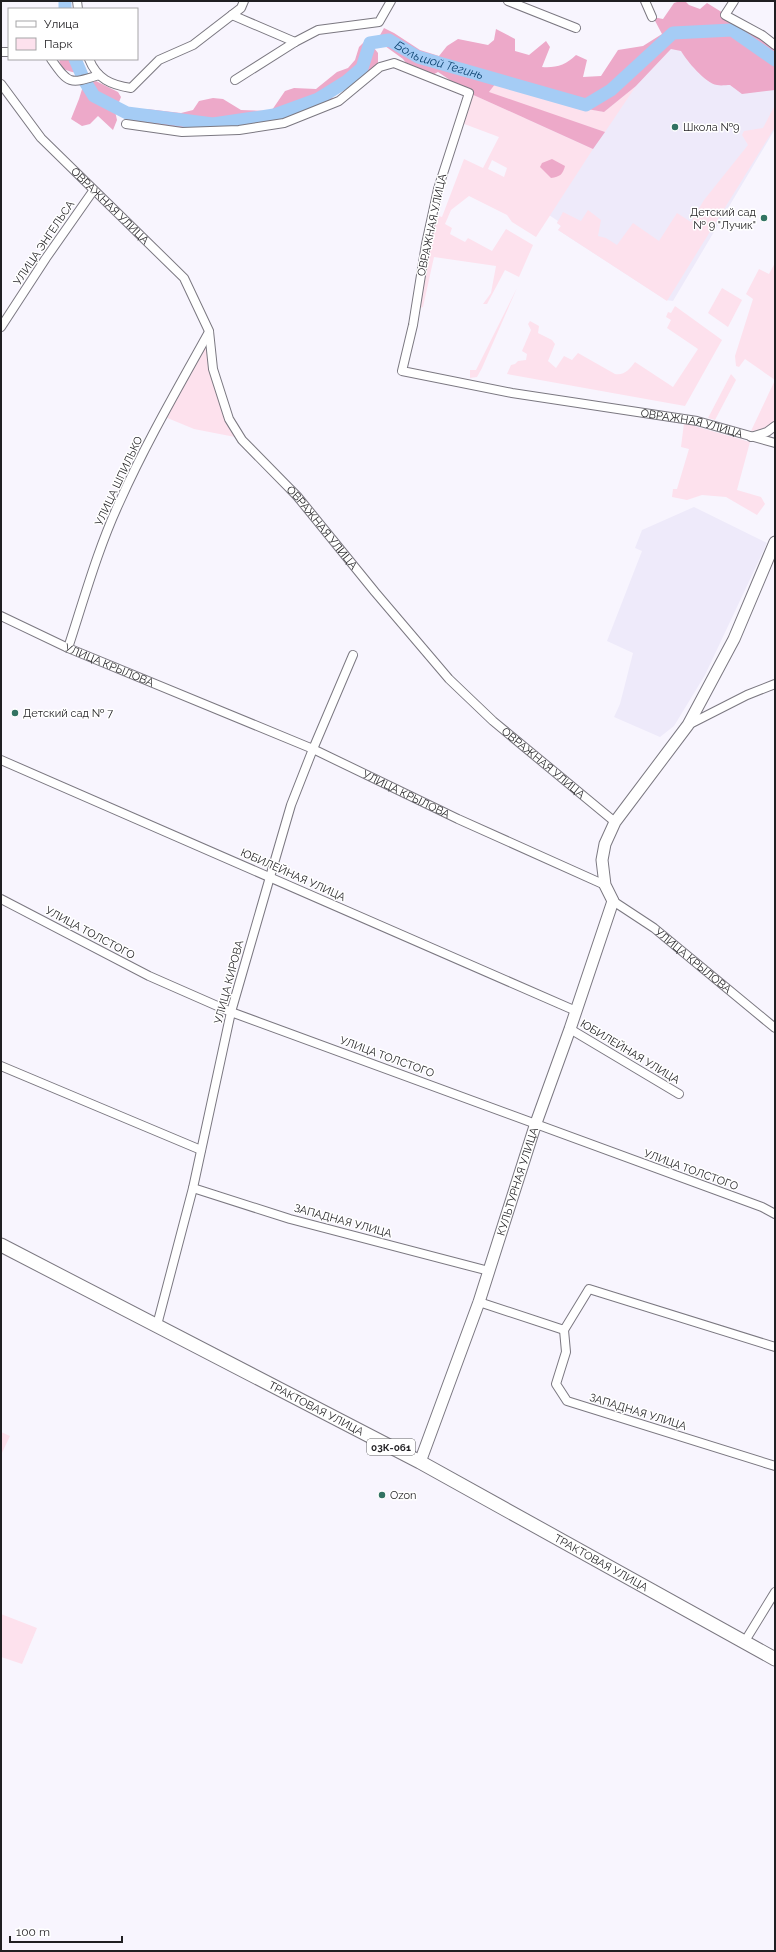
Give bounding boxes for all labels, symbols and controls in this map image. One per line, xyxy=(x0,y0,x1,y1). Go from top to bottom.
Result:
legend xyxy=(8,8,138,60)
text: Улица xyxy=(44,17,79,31)
text: Парк xyxy=(44,37,73,51)
water label: Большой Тегинь xyxy=(392,38,485,82)
place label: Школа №9 xyxy=(683,121,739,134)
marker: Школа №9 xyxy=(670,122,680,132)
street label: ОВРАЖНАЯ УЛИЦА xyxy=(68,165,152,247)
street label: ОВРАЖНАЯ УЛИЦА xyxy=(415,172,449,277)
street label: УЛИЦА ЭНГЕЛЬСА xyxy=(11,198,77,288)
place label: Детский сад № 9 "Лучик" xyxy=(690,206,757,232)
marker: Детский сад № 9 "Лучик" xyxy=(759,213,769,223)
street label: ОВРАЖНАЯ УЛИЦА xyxy=(640,406,745,440)
street label: УЛИЦА ШПИЛЬКО xyxy=(93,434,145,528)
street label: ОВРАЖНАЯ УЛИЦА xyxy=(284,483,361,572)
street label: УЛИЦА КРЫЛОВА xyxy=(63,641,156,689)
place label: Детский сад № 7 xyxy=(23,707,113,720)
marker: Детский сад № 7 xyxy=(10,708,20,718)
street label: ОВРАЖНАЯ УЛИЦА xyxy=(499,724,588,801)
street label: УЛИЦА КРЫЛОВА xyxy=(361,768,453,821)
street label: ЮБИЛЕЙНАЯ УЛИЦА xyxy=(239,846,348,904)
street label: УЛИЦА ТОЛСТОГО xyxy=(43,904,137,962)
street label: УЛИЦА КРЫЛОВА xyxy=(652,925,735,996)
street label: УЛИЦА КИРОВА xyxy=(212,938,247,1025)
street label: ЮБИЛЕЙНАЯ УЛИЦА xyxy=(578,1017,682,1087)
street label: УЛИЦА ТОЛСТОГО xyxy=(338,1034,436,1080)
street label: КУЛЬТУРНАЯ УЛИЦА xyxy=(494,1125,541,1237)
street label: УЛИЦА ТОЛСТОГО xyxy=(642,1147,740,1193)
street label: ЗАПАДНАЯ УЛИЦА xyxy=(293,1202,394,1240)
street label: ТРАКТОВАЯ УЛИЦА xyxy=(266,1378,366,1438)
street label: ЗАПАДНАЯ УЛИЦА xyxy=(588,1391,689,1433)
road number: 03К-061 xyxy=(367,1439,415,1455)
place label: Ozon xyxy=(390,1489,417,1502)
marker: Ozon xyxy=(377,1490,387,1500)
street label: ТРАКТОВАЯ УЛИЦА xyxy=(552,1531,651,1594)
scale bar xyxy=(10,1918,122,1944)
text: 100 m xyxy=(16,1925,50,1939)

